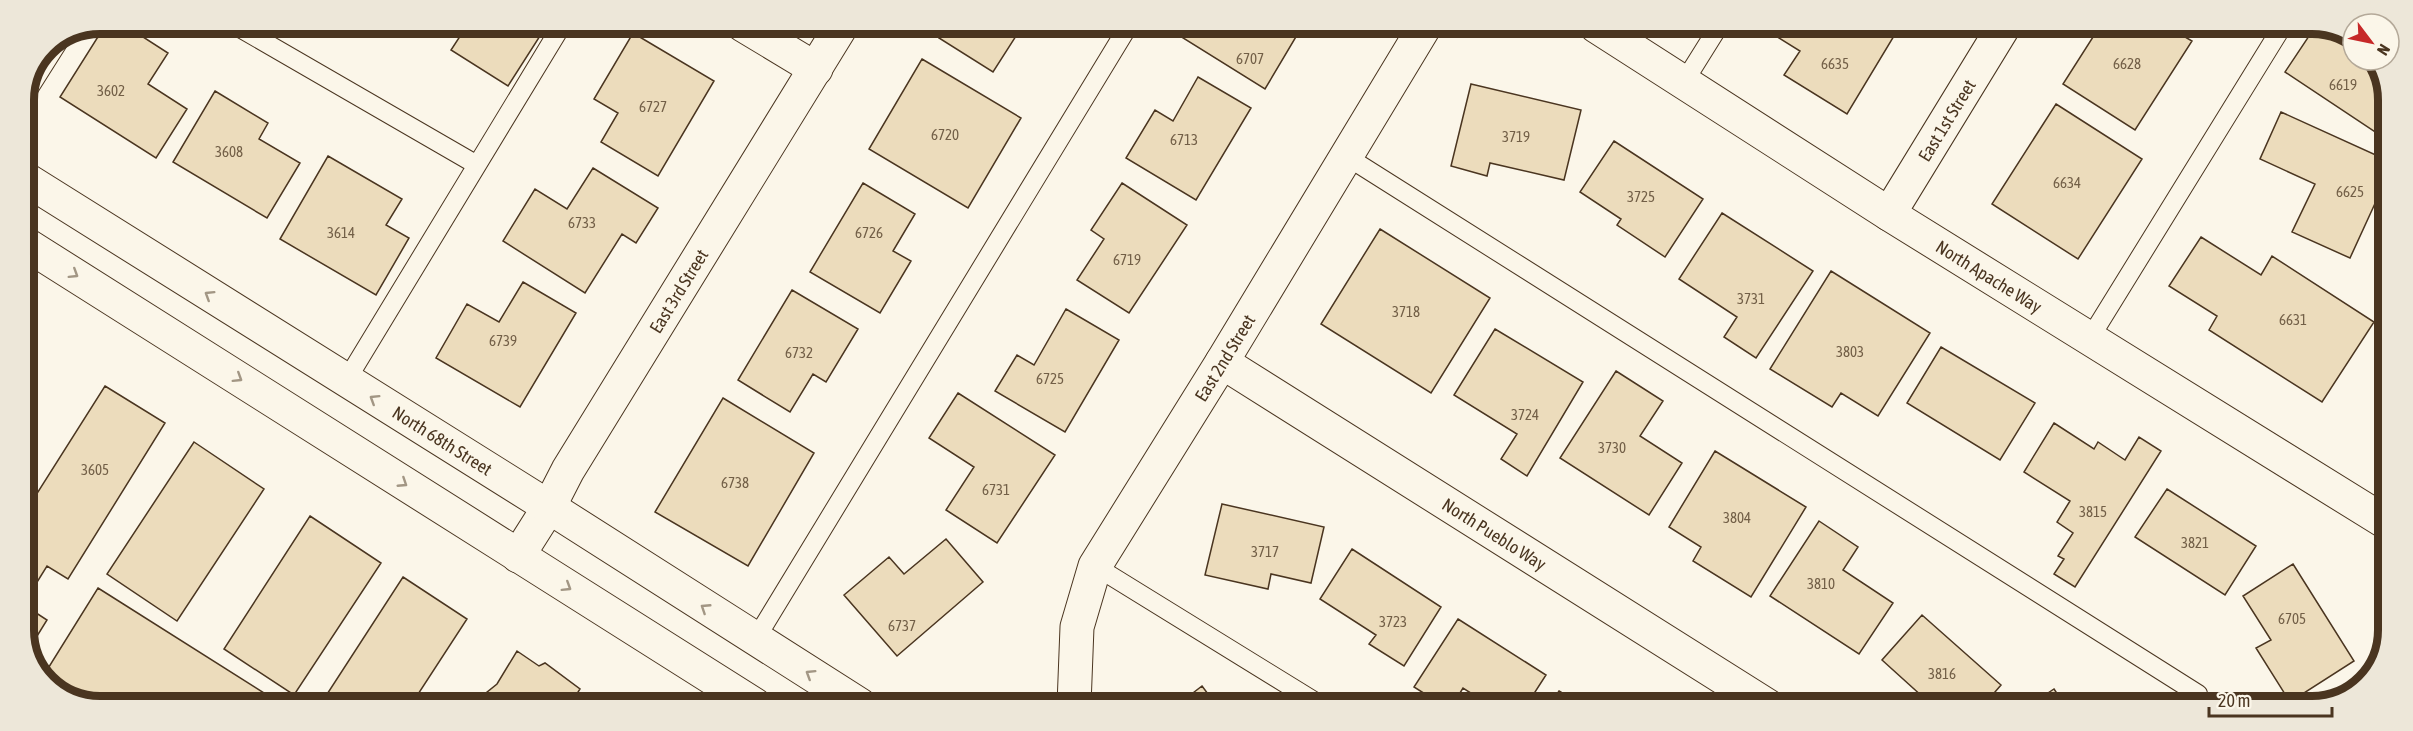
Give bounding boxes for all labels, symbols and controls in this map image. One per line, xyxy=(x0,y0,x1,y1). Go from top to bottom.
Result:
north arrow xyxy=(2341,12,2401,72)
text: N xyxy=(2374,41,2394,59)
house number: 6707 xyxy=(1236,50,1264,67)
house number: 6635 xyxy=(1821,55,1849,72)
house number: 6628 xyxy=(2113,55,2141,72)
street label: East 1st Street xyxy=(1913,75,1979,165)
house number: 6619 xyxy=(2329,76,2357,93)
house number: 3602 xyxy=(97,82,125,99)
house number: 6727 xyxy=(639,98,667,115)
house number: 6720 xyxy=(931,126,959,143)
house number: 3719 xyxy=(1502,128,1530,145)
house number: 6713 xyxy=(1170,131,1198,148)
house number: 3608 xyxy=(215,143,243,160)
house number: 6634 xyxy=(2053,174,2081,191)
house number: 6625 xyxy=(2336,183,2364,200)
house number: 3725 xyxy=(1627,188,1655,205)
house number: 6733 xyxy=(568,214,596,231)
house number: 3614 xyxy=(327,224,355,241)
house number: 6726 xyxy=(855,224,883,241)
street label: North Apache Way xyxy=(1932,235,2046,317)
street label: East 3rd Street xyxy=(645,245,712,337)
house number: 6719 xyxy=(1113,251,1141,268)
one-way arrow xyxy=(67,266,78,277)
house number: 3731 xyxy=(1737,290,1765,307)
one-way arrow xyxy=(205,291,216,302)
house number: 3718 xyxy=(1392,303,1420,320)
street label: East 2nd Street xyxy=(1190,310,1259,405)
house number: 6631 xyxy=(2279,311,2307,328)
house number: 6739 xyxy=(489,332,517,349)
house number: 3803 xyxy=(1836,343,1864,360)
house number: 6732 xyxy=(785,344,813,361)
house number: 6725 xyxy=(1036,370,1064,387)
one-way arrow xyxy=(232,371,243,382)
one-way arrow xyxy=(370,395,381,406)
street label: North 68th Street xyxy=(389,401,496,479)
house number: 3724 xyxy=(1511,406,1539,423)
house number: 3730 xyxy=(1598,439,1626,456)
house number: 3605 xyxy=(81,461,109,478)
house number: 6738 xyxy=(721,474,749,491)
one-way arrow xyxy=(397,475,407,487)
house number: 6731 xyxy=(982,481,1010,498)
street label: North Pueblo Way xyxy=(1439,493,1550,574)
house number: 3815 xyxy=(2079,503,2107,520)
house number: 3804 xyxy=(1723,509,1751,526)
house number: 3821 xyxy=(2181,534,2209,551)
house number: 3717 xyxy=(1251,543,1279,560)
house number: 3810 xyxy=(1807,575,1835,592)
one-way arrow xyxy=(561,580,571,592)
one-way arrow xyxy=(701,604,712,615)
house number: 6705 xyxy=(2278,610,2306,627)
house number: 3723 xyxy=(1379,613,1407,630)
house number: 6737 xyxy=(888,617,916,634)
house number: 3816 xyxy=(1928,665,1956,682)
one-way arrow xyxy=(806,670,816,682)
scale bar xyxy=(2209,680,2332,718)
text: 20 m xyxy=(2218,690,2250,711)

